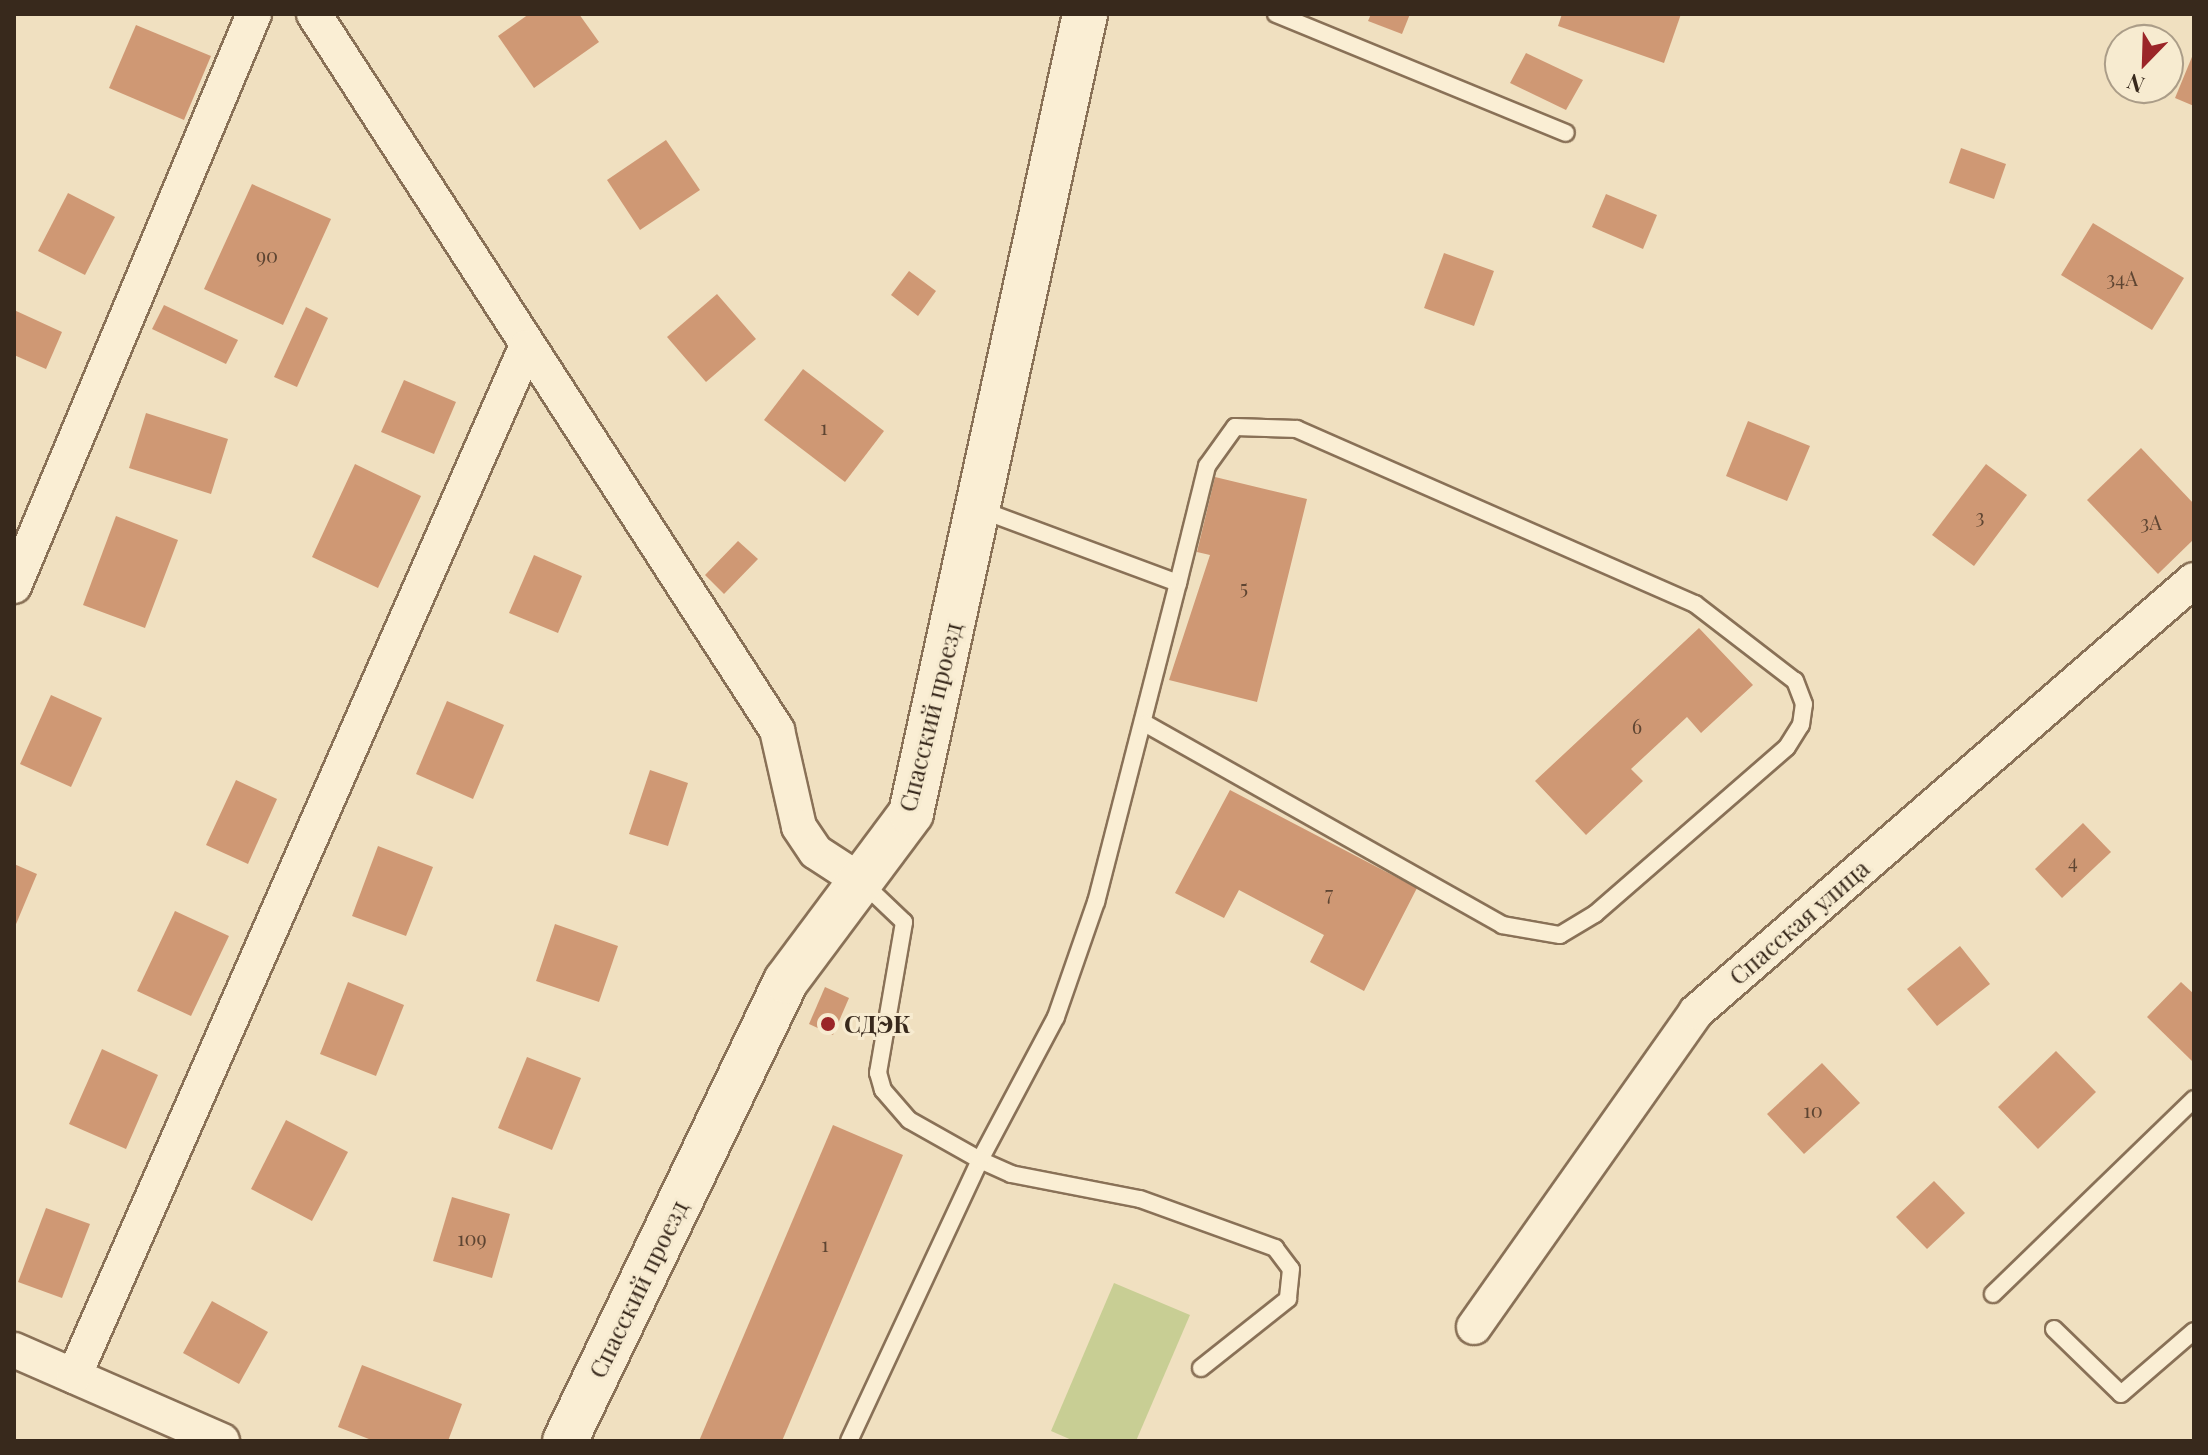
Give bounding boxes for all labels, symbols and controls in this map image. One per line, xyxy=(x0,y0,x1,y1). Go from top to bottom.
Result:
north arrow xyxy=(2104,24,2184,104)
text: N xyxy=(2122,67,2149,101)
house number: 90 xyxy=(256,242,278,266)
house number: 34А xyxy=(2106,265,2138,289)
house number: 1 xyxy=(820,414,828,438)
house number: 3 xyxy=(1975,503,1985,527)
house number: 3А xyxy=(2140,509,2162,533)
house number: 5 xyxy=(1240,574,1248,598)
street label: Спасский проезд xyxy=(893,619,967,815)
house number: 6 xyxy=(1632,713,1642,737)
house number: 4 xyxy=(2068,848,2078,872)
street label: Спасская улица xyxy=(1723,853,1875,991)
house number: 7 xyxy=(1325,880,1333,904)
place label: СДЭК xyxy=(844,1010,911,1038)
marker: СДЭК xyxy=(819,1015,837,1033)
house number: 10 xyxy=(1803,1097,1823,1121)
street label: Спасский проезд xyxy=(583,1196,693,1382)
house number: 109 xyxy=(457,1225,487,1249)
house number: 1 xyxy=(821,1231,829,1255)

